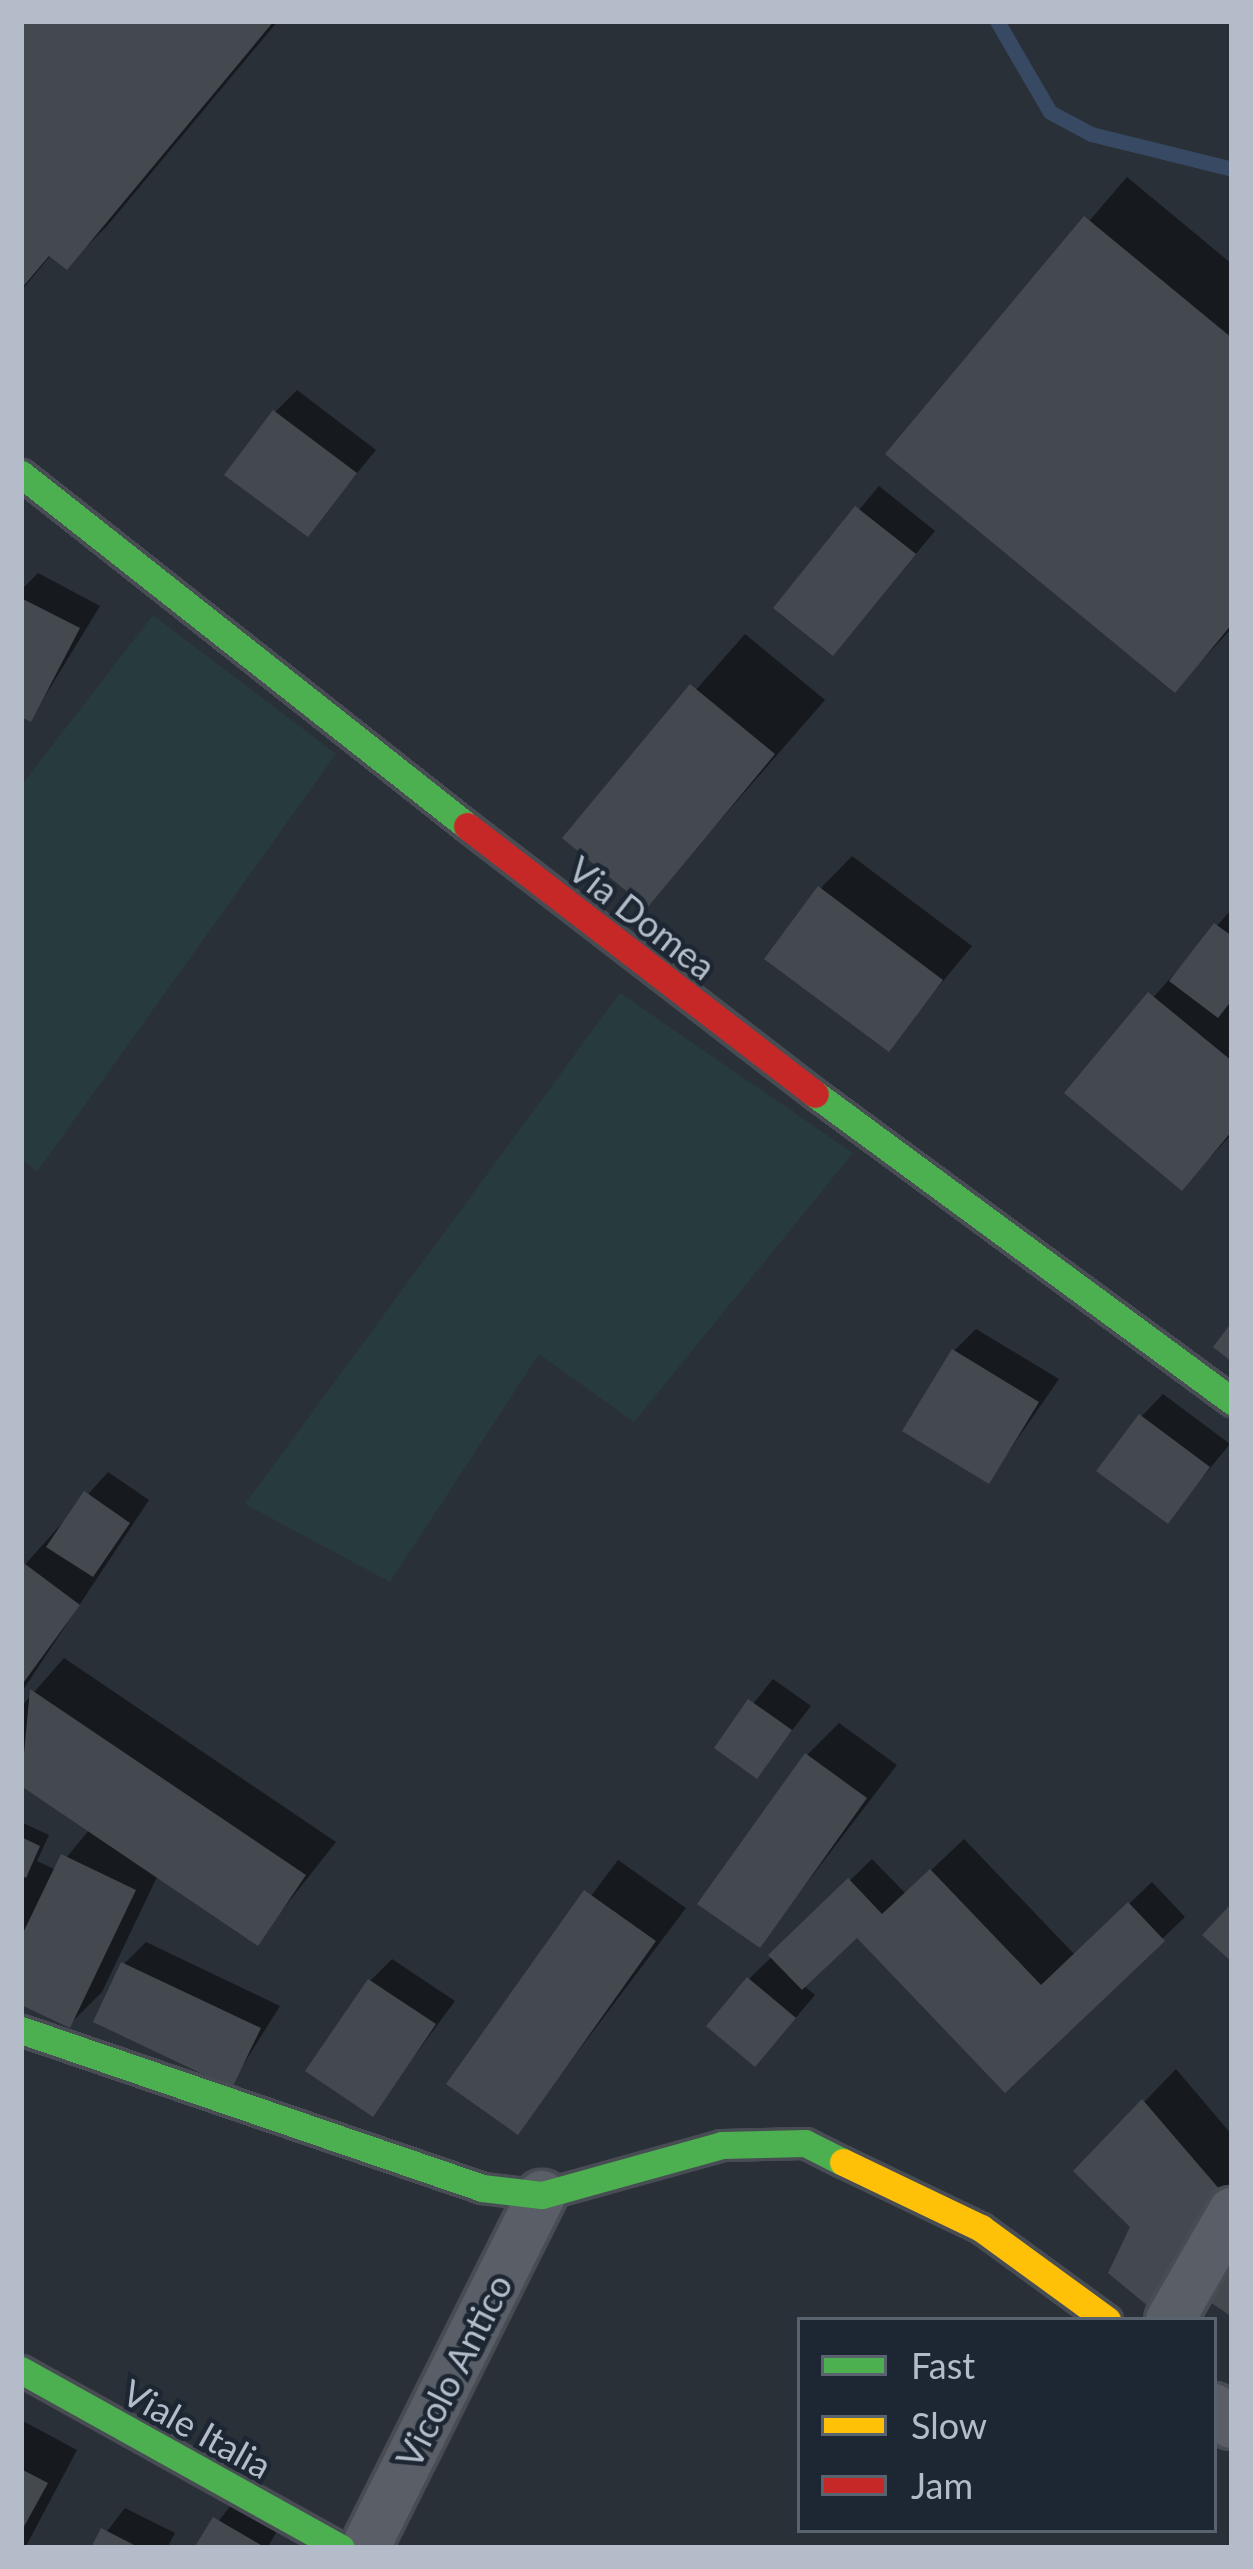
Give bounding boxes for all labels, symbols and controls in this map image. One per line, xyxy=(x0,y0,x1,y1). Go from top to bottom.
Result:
street label: Via Domea xyxy=(560,847,724,989)
street label: Vicolo Antico xyxy=(387,2267,521,2475)
legend xyxy=(797,2317,1217,2533)
text: Fast xyxy=(911,2343,975,2387)
street label: Viale Italia xyxy=(115,2371,279,2487)
text: Slow xyxy=(911,2403,987,2447)
text: Jam xyxy=(911,2463,973,2507)

